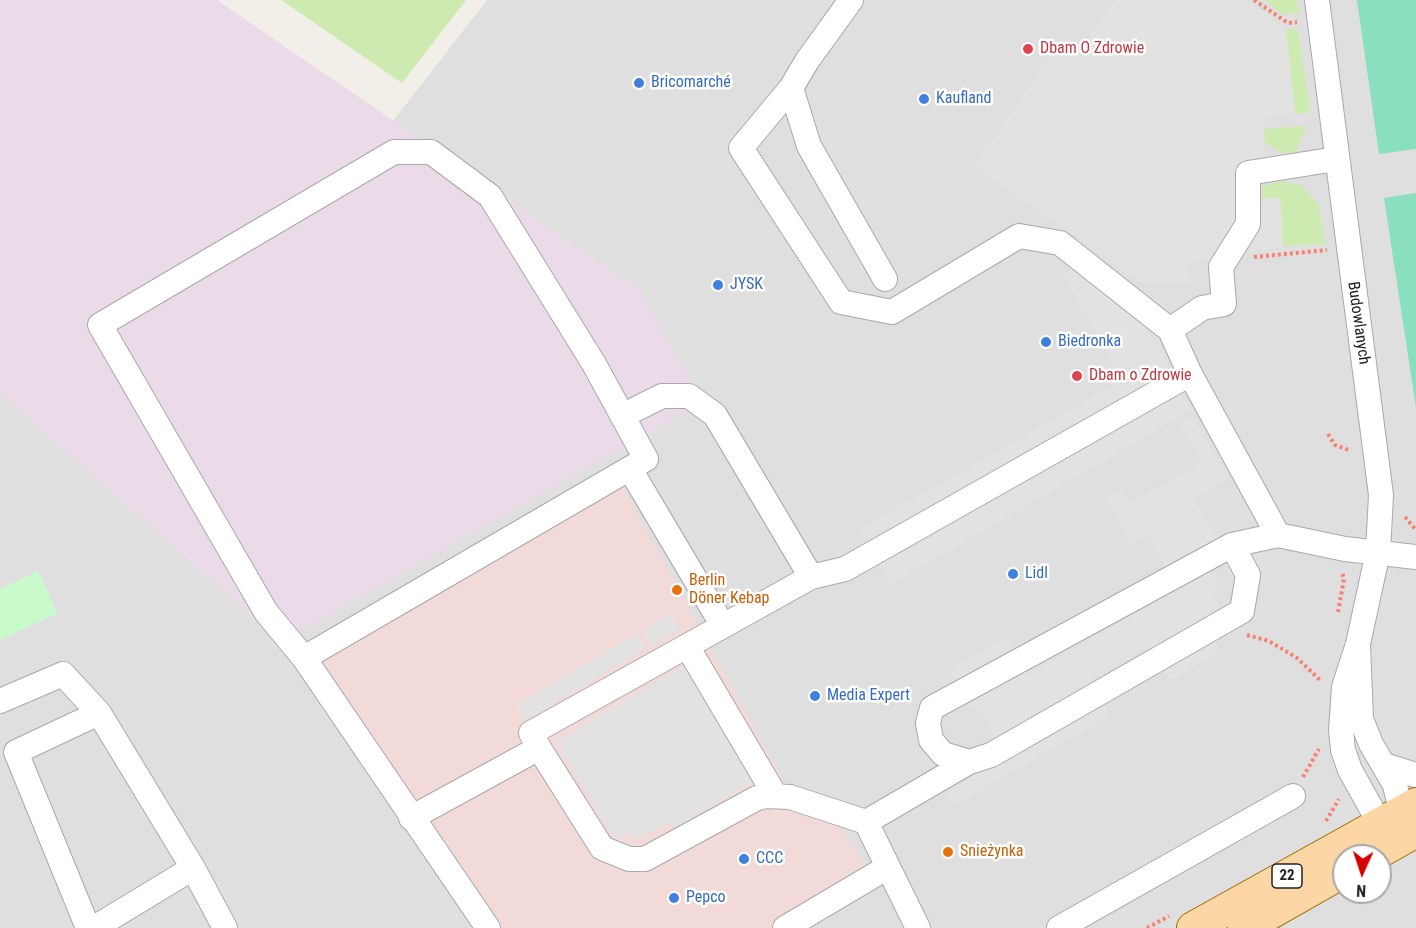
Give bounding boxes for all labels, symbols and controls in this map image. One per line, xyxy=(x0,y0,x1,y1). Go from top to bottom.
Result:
place label: Dbam O Zdrowie xyxy=(1040,39,1144,59)
marker: Dbam O Zdrowie xyxy=(1021,42,1035,56)
place label: Bricomarché xyxy=(651,73,731,93)
marker: Bricomarché xyxy=(632,76,646,90)
place label: Kaufland xyxy=(936,89,992,109)
marker: Kaufland xyxy=(917,92,931,106)
place label: JYSK xyxy=(730,275,763,295)
marker: JYSK xyxy=(711,278,725,292)
street label: Budowlanych xyxy=(1343,280,1373,366)
place label: Biedronka xyxy=(1058,332,1121,352)
marker: Biedronka xyxy=(1039,335,1053,349)
place label: Dbam o Zdrowie xyxy=(1089,366,1192,386)
marker: Dbam o Zdrowie xyxy=(1070,369,1084,383)
place label: Lidl xyxy=(1025,564,1048,584)
marker: Lidl xyxy=(1006,567,1020,581)
place label: Berlin Döner Kebap xyxy=(689,571,769,609)
marker: Berlin Döner Kebap xyxy=(670,583,684,597)
place label: Media Expert xyxy=(827,686,910,706)
marker: Media Expert xyxy=(808,689,822,703)
place label: Snieżynka xyxy=(960,842,1024,862)
north arrow xyxy=(1332,844,1392,904)
marker: Snieżynka xyxy=(941,845,955,859)
place label: CCC xyxy=(756,849,783,869)
marker: CCC xyxy=(737,852,751,866)
road number: 22 xyxy=(1272,864,1302,888)
text: N xyxy=(1356,881,1367,900)
place label: Pepco xyxy=(686,888,726,908)
marker: Pepco xyxy=(667,891,681,905)

